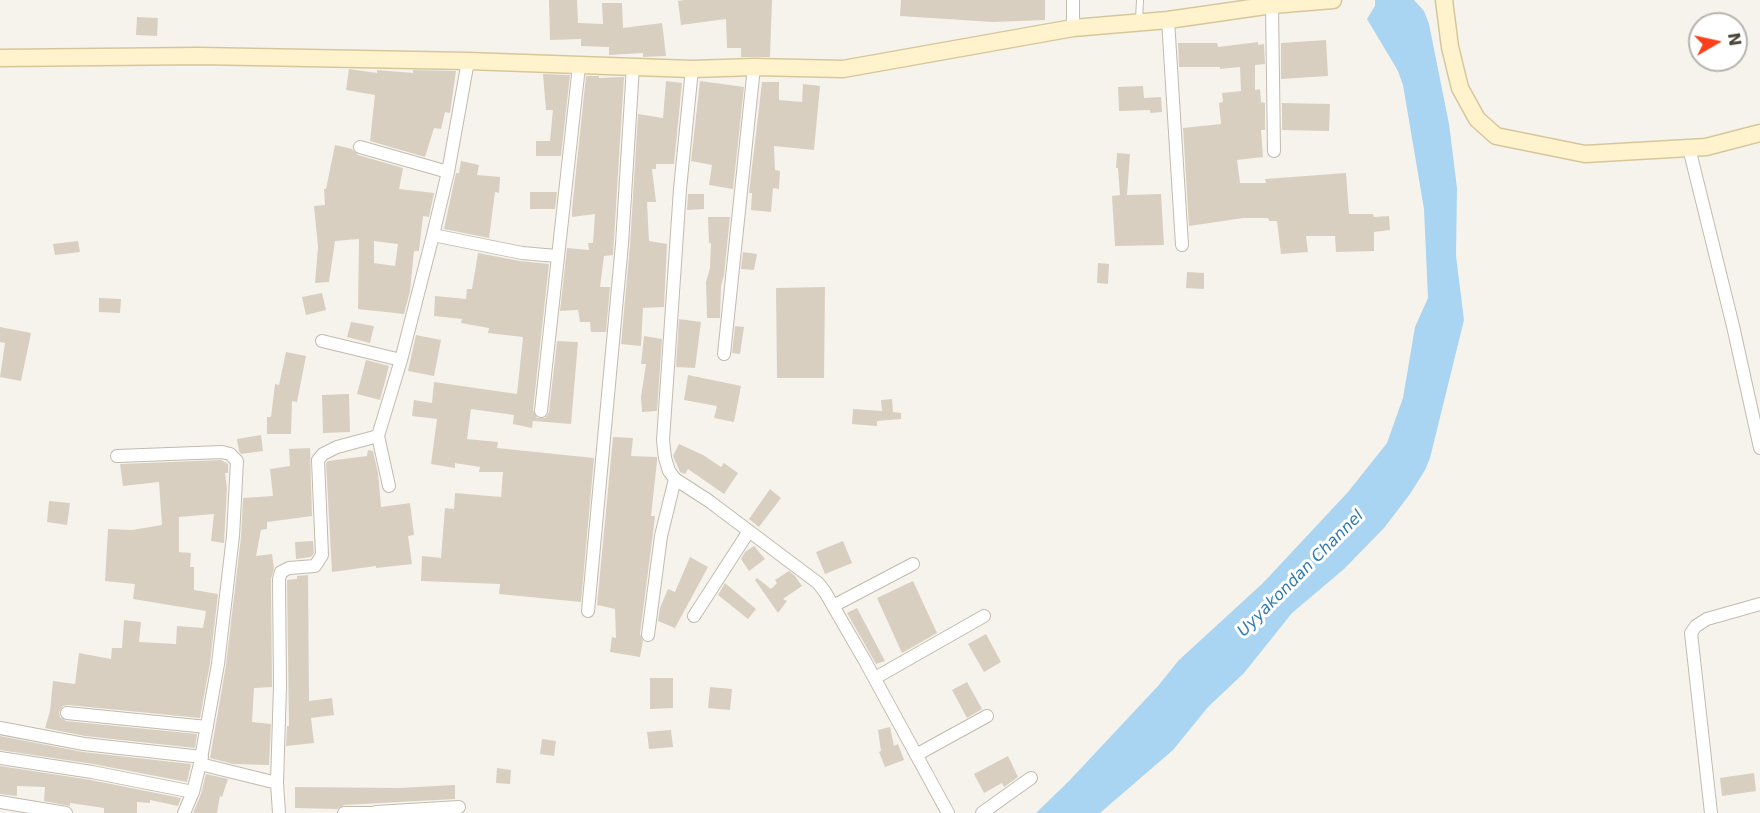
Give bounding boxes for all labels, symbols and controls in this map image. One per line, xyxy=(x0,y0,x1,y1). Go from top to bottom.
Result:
north arrow xyxy=(1688,12,1748,72)
text: N xyxy=(1724,31,1745,48)
water label: Uyyakondan Channel xyxy=(1234,507,1368,641)

